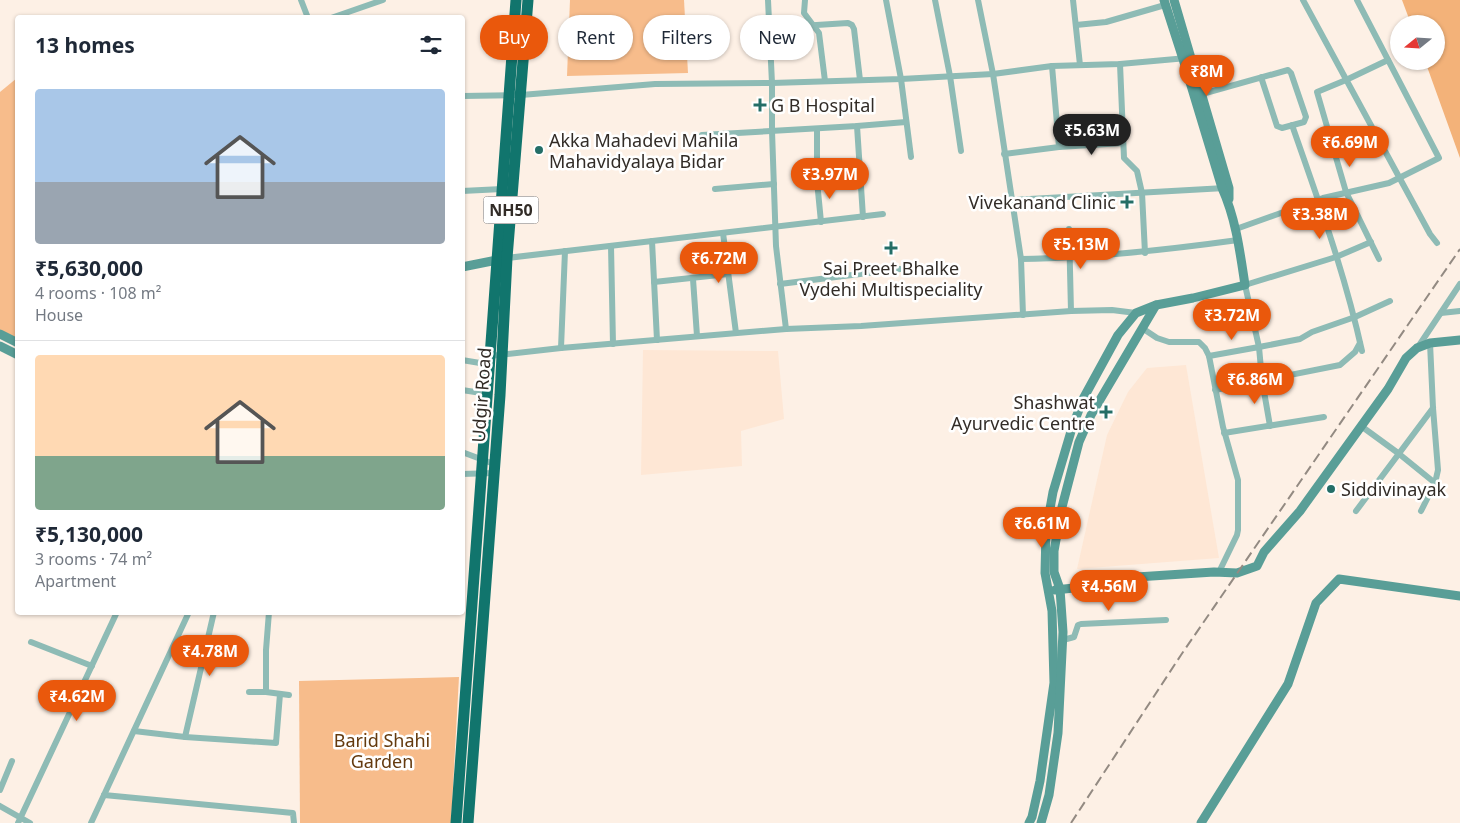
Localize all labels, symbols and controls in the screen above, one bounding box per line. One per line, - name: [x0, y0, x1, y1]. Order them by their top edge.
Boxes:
- chip: Buy: [480, 15, 548, 60]
- chip: Rent: [558, 15, 633, 60]
- chip: Filters: [643, 15, 730, 60]
- chip: New: [740, 15, 814, 60]
- north arrow: [1390, 15, 1445, 70]
- map controls: [1390, 15, 1445, 70]
- text: 13 homes: [35, 31, 135, 59]
- icon: filters: [417, 31, 445, 59]
- pin: ₹8M: [1183, 54, 1231, 97]
- text: ₹8M: [1190, 60, 1224, 82]
- place label: G B Hospital: [771, 93, 875, 117]
- marker: G B Hospital: [753, 98, 767, 112]
- pin: ₹5.63M: [1051, 114, 1133, 156]
- text: ₹5.63M: [1064, 119, 1120, 141]
- icon: home: [195, 122, 285, 212]
- pin: ₹6.69M: [1309, 126, 1391, 168]
- place label: Akka Mahadevi Mahila Mahavidyalaya Bidar: [549, 128, 738, 173]
- text: ₹6.69M: [1322, 131, 1378, 153]
- marker: Akka Mahadevi Mahila Mahavidyalaya Bidar: [533, 144, 545, 156]
- pin: ₹3.97M: [789, 158, 871, 200]
- text: ₹3.97M: [802, 163, 858, 185]
- place label: Vivekanand Clinic: [968, 190, 1116, 214]
- marker: Vivekanand Clinic: [1120, 195, 1134, 209]
- road number: NH50: [484, 196, 538, 224]
- pin: ₹3.38M: [1279, 198, 1361, 240]
- text: ₹3.38M: [1292, 203, 1348, 225]
- pin: ₹5.13M: [1040, 228, 1122, 270]
- text: ₹5.13M: [1053, 233, 1109, 255]
- marker: Sai Preet Bhalke Vydehi Multispeciality: [884, 241, 898, 255]
- pin: ₹6.72M: [678, 242, 760, 284]
- text: ₹6.72M: [691, 247, 747, 269]
- text: ₹5,630,000: [35, 254, 143, 282]
- place label: Sai Preet Bhalke Vydehi Multispeciality: [799, 256, 983, 301]
- text: 4 rooms · 108 m²: [35, 282, 161, 304]
- pin: ₹3.72M: [1191, 298, 1273, 341]
- text: House: [35, 304, 83, 326]
- text: ₹3.72M: [1204, 304, 1260, 326]
- street label: Udgir Road: [466, 347, 496, 443]
- pin: ₹6.86M: [1214, 362, 1296, 405]
- text: ₹6.86M: [1227, 368, 1283, 390]
- icon: home: [195, 387, 285, 477]
- place label: Shashwat Ayurvedic Centre: [951, 390, 1096, 435]
- marker: Shashwat Ayurvedic Centre: [1099, 405, 1113, 419]
- place label: Siddivinayak: [1341, 477, 1447, 501]
- marker: Siddivinayak: [1325, 483, 1337, 495]
- pin: ₹6.61M: [1001, 506, 1083, 549]
- text: ₹6.61M: [1014, 512, 1070, 534]
- text: ₹5,130,000: [35, 520, 143, 548]
- text: 3 rooms · 74 m²: [35, 548, 152, 570]
- text: Apartment: [35, 570, 116, 592]
- pin: ₹4.56M: [1068, 570, 1150, 612]
- text: ₹4.56M: [1081, 575, 1137, 597]
- pin: ₹4.78M: [169, 634, 251, 677]
- text: ₹4.78M: [182, 640, 238, 662]
- pin: ₹4.62M: [36, 680, 118, 722]
- text: ₹4.62M: [49, 685, 105, 707]
- park label: Barid Shahi Garden: [334, 728, 430, 773]

